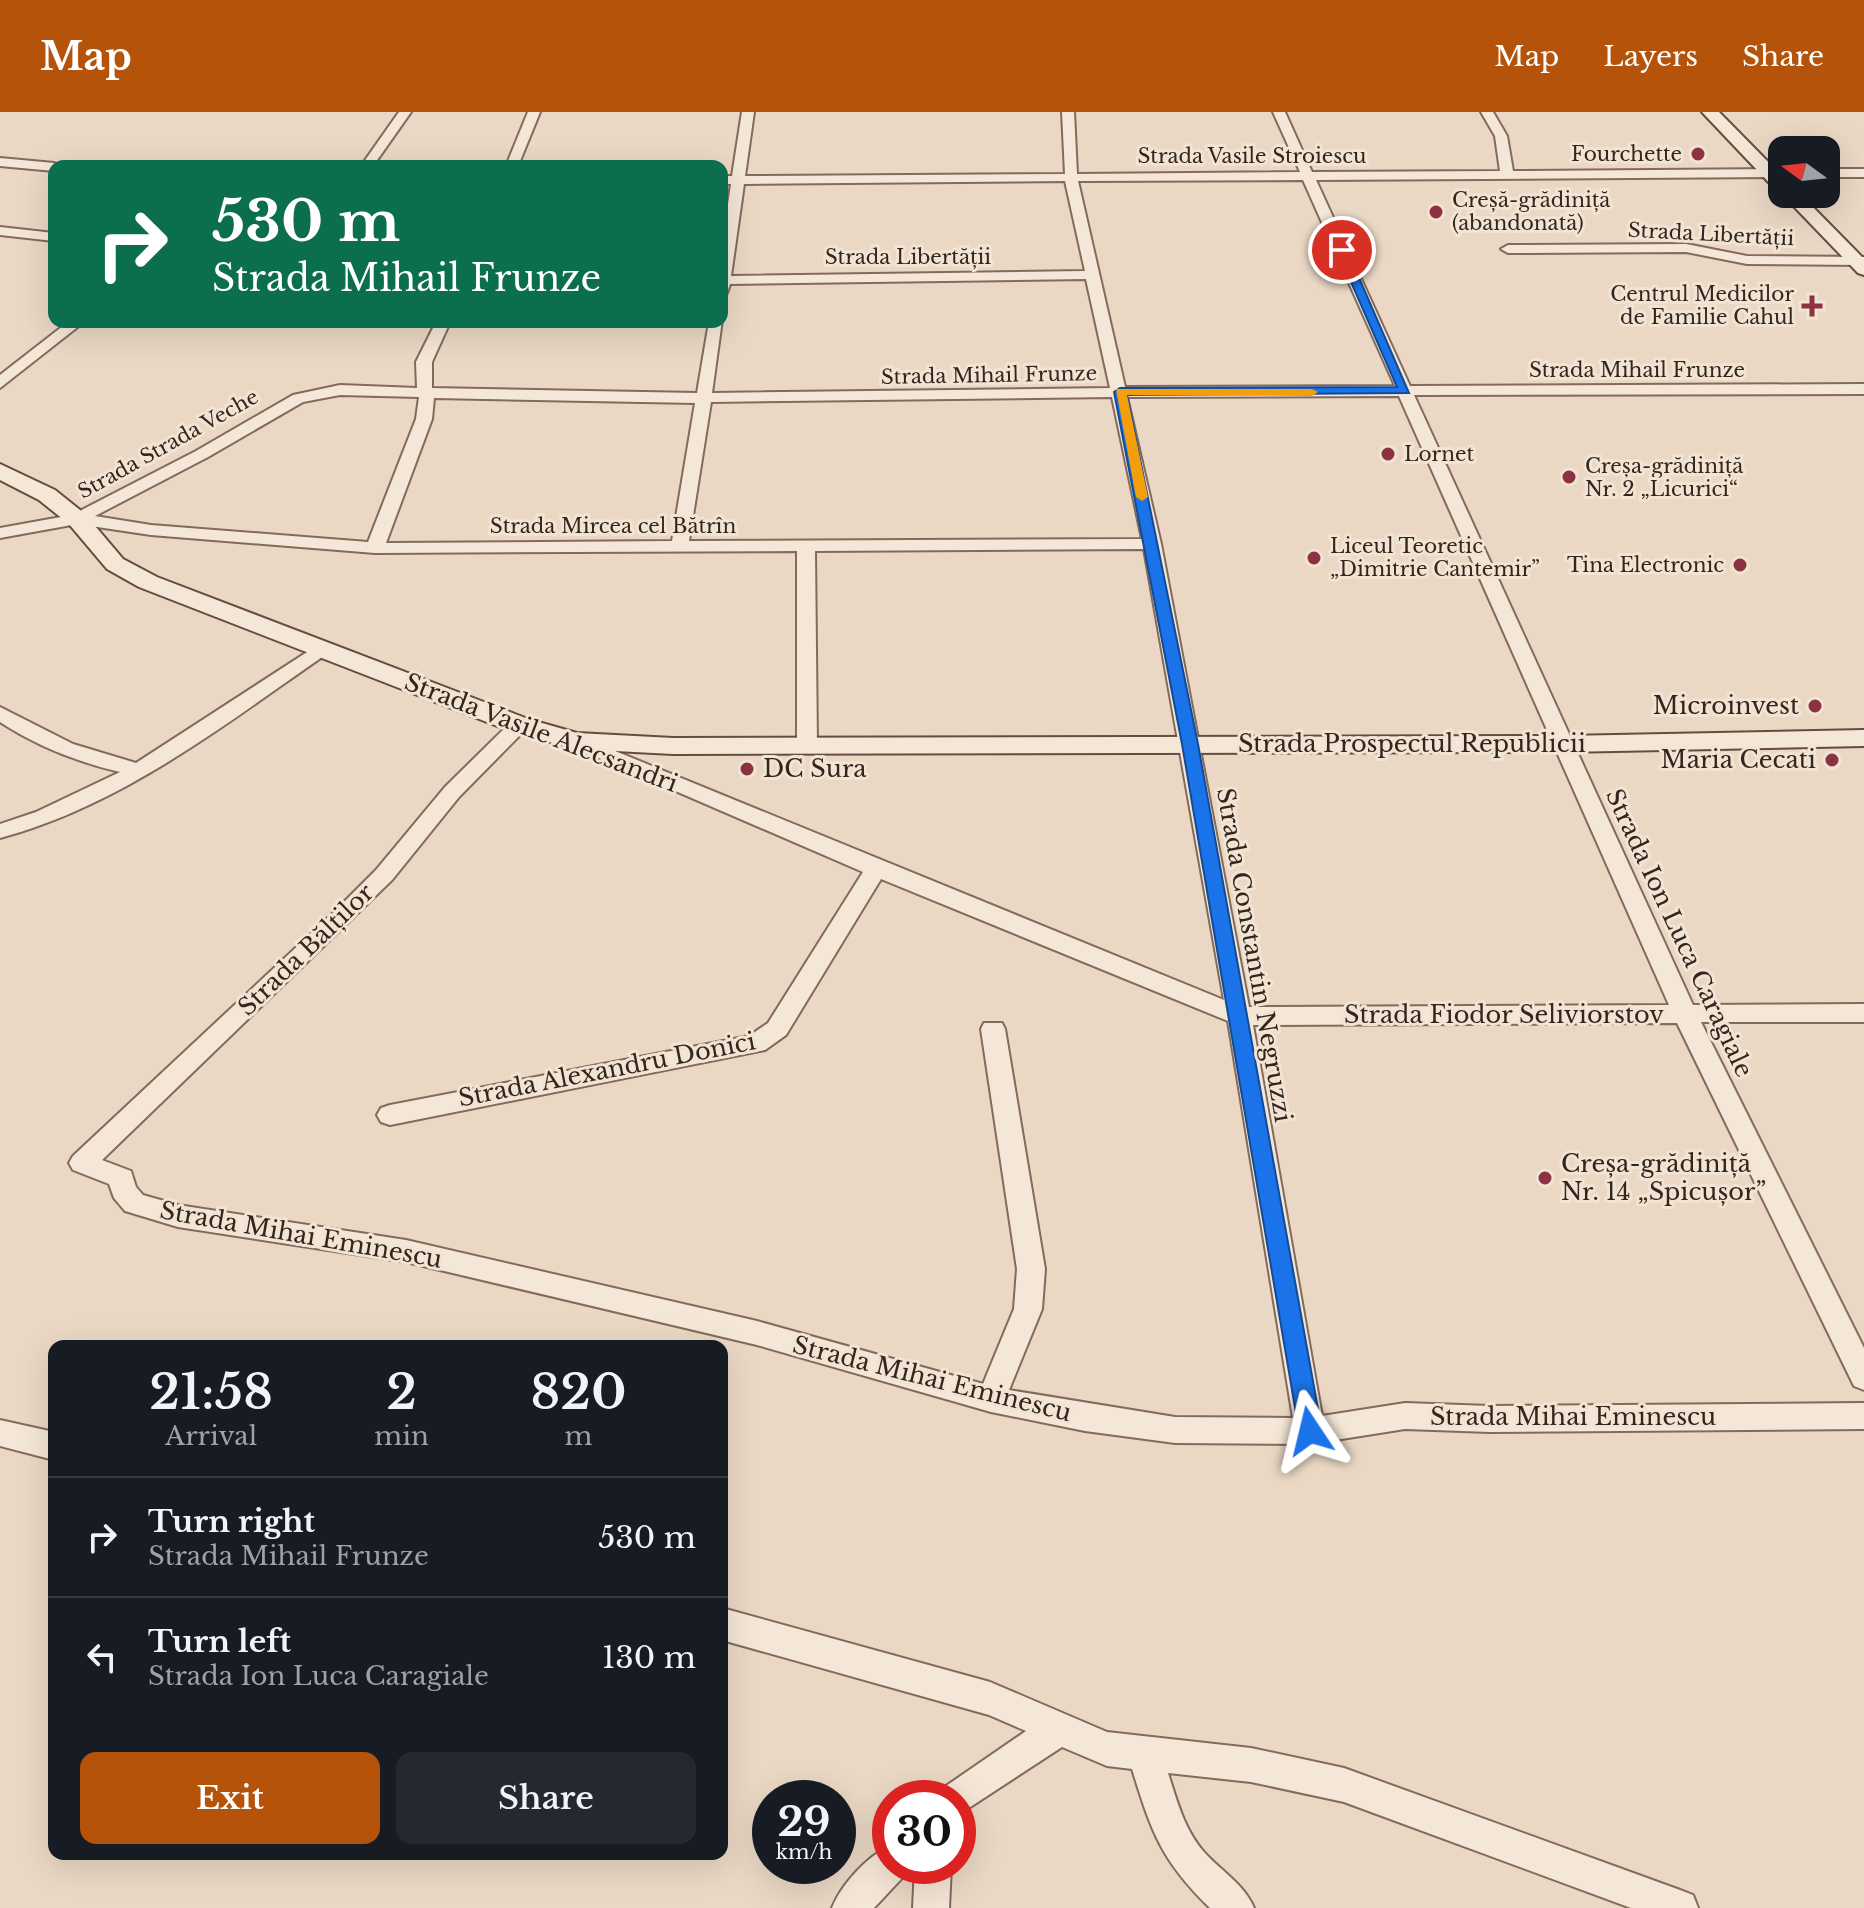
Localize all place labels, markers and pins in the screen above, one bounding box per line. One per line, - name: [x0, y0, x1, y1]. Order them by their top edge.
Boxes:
- place label: Fourchette: [1571, 142, 1682, 166]
- marker: Fourchette: [1689, 145, 1707, 163]
- place label: Creșă-grădiniță (abandonată): [1452, 188, 1611, 235]
- marker: Creșă-grădiniță (abandonată): [1427, 203, 1445, 221]
- pin: [1308, 216, 1376, 284]
- place label: Centrul Medicilor de Familie Cahul: [1610, 282, 1794, 329]
- marker: Centrul Medicilor de Familie Cahul: [1801, 295, 1823, 317]
- place label: Lornet: [1404, 442, 1474, 466]
- marker: Lornet: [1379, 445, 1397, 463]
- place label: Creșa-grădiniță Nr. 2 „Licurici“: [1585, 454, 1744, 501]
- marker: Creșa-grădiniță Nr. 2 „Licurici“: [1560, 468, 1578, 486]
- place label: Liceul Teoretic „Dimitrie Cantemir”: [1330, 534, 1540, 581]
- marker: Liceul Teoretic „Dimitrie Cantemir”: [1305, 549, 1323, 567]
- place label: Tina Electronic: [1567, 553, 1724, 577]
- marker: Tina Electronic: [1731, 556, 1749, 574]
- place label: Microinvest: [1653, 691, 1799, 720]
- marker: Microinvest: [1806, 697, 1824, 715]
- place label: Maria Cecati: [1661, 745, 1816, 774]
- marker: Maria Cecati: [1823, 751, 1841, 769]
- place label: DC Sura: [763, 754, 867, 783]
- marker: DC Sura: [738, 760, 756, 778]
- place label: Creșa-grădiniță Nr. 14 „Spicușor”: [1561, 1149, 1766, 1206]
- marker: Creșa-grădiniță Nr. 14 „Spicușor”: [1536, 1169, 1554, 1187]

